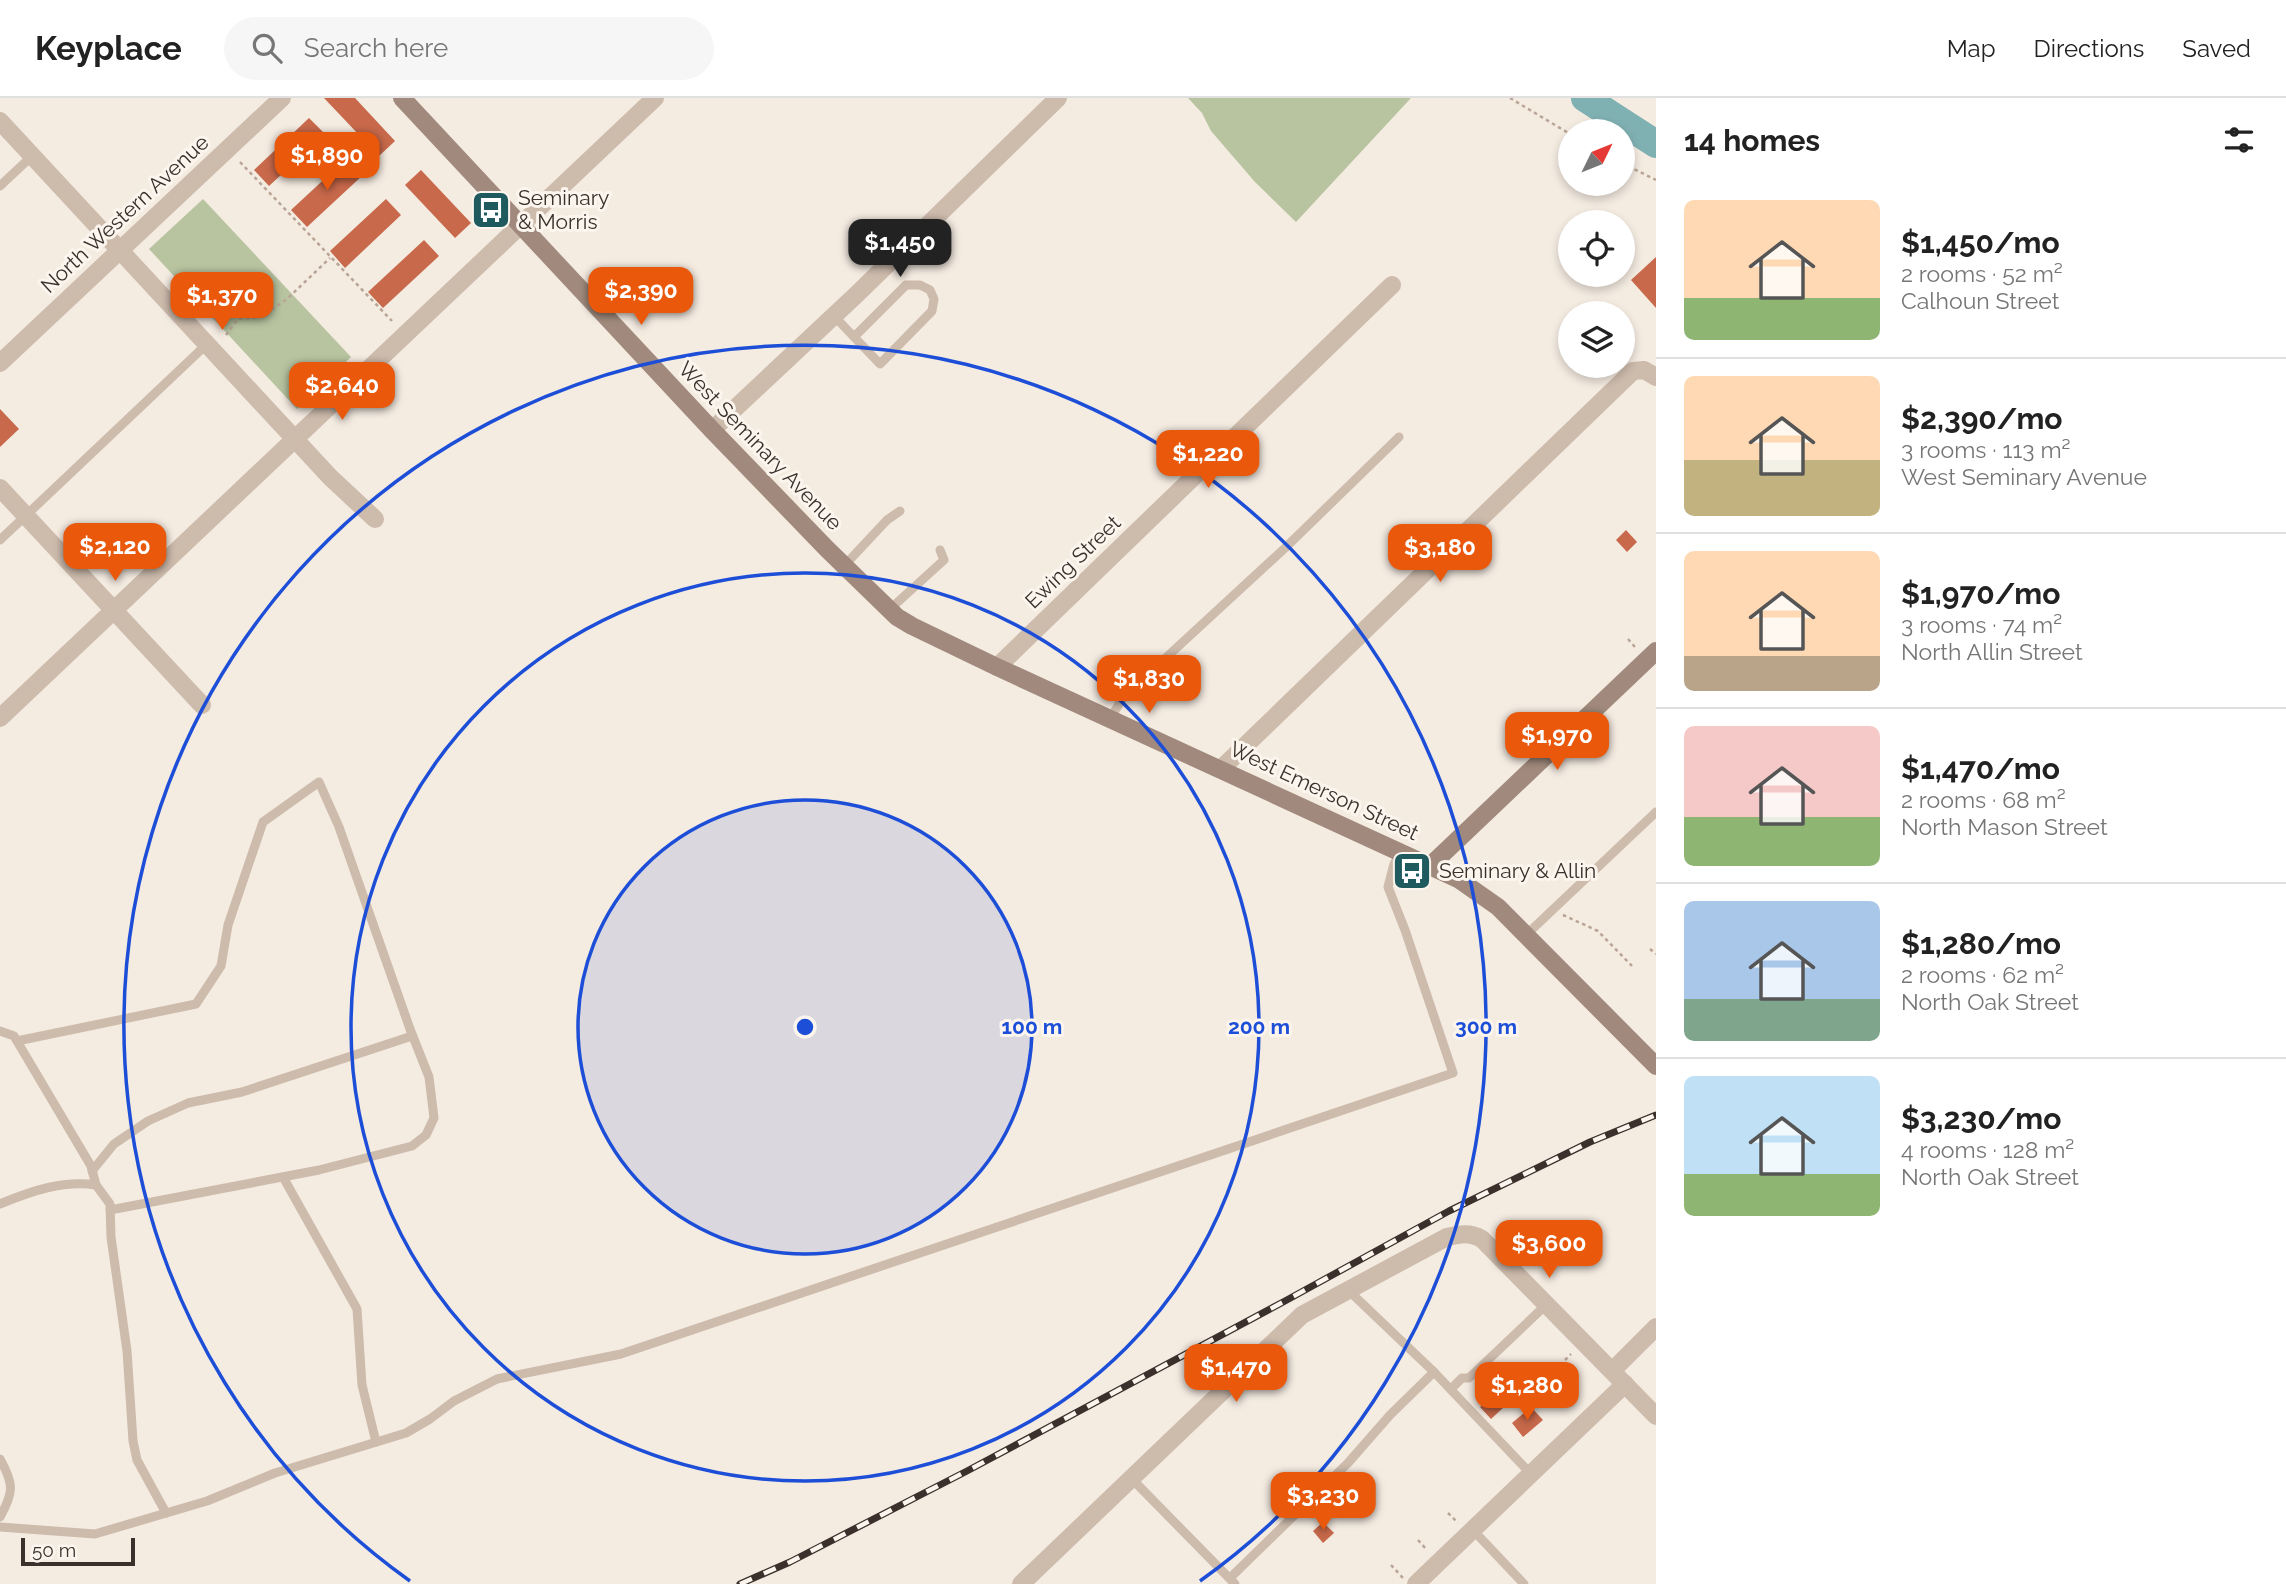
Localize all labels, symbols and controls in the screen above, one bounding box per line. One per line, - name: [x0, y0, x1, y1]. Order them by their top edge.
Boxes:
- search box: [224, 17, 714, 80]
- text: Keyplace: [35, 29, 182, 68]
- icon: search: [248, 29, 286, 67]
- text: Search here: [304, 33, 448, 63]
- text: Map: [1947, 34, 1996, 63]
- text: Directions: [2034, 34, 2144, 63]
- text: Saved: [2182, 34, 2251, 63]
- north arrow: [1558, 119, 1634, 196]
- map controls: [1558, 119, 1635, 378]
- icon: filters: [2220, 121, 2258, 159]
- text: 14 homes: [1684, 123, 1820, 158]
- street label: North Western Avenue: [36, 129, 214, 298]
- pin: $1,890: [270, 132, 384, 192]
- text: $1,890: [291, 141, 363, 168]
- place label: Seminary & Morris: [518, 185, 609, 234]
- bus stop icon: Seminary & Morris: [470, 189, 512, 231]
- button: locate: [1558, 210, 1635, 287]
- pin: $1,450: [843, 220, 957, 279]
- text: $1,450/mo: [1901, 225, 2060, 260]
- text: $1,450: [864, 228, 936, 255]
- icon: home: [1740, 228, 1824, 312]
- text: 2 rooms · 52 m²: [1901, 260, 2063, 287]
- pin: $2,390: [584, 268, 698, 327]
- pin: $1,370: [165, 272, 279, 332]
- text: $2,390: [604, 276, 678, 303]
- text: $1,370: [186, 281, 258, 308]
- text: Calhoun Street: [1901, 287, 2059, 314]
- button: layers: [1558, 301, 1635, 378]
- street label: West Seminary Avenue: [673, 356, 847, 535]
- pin: $2,640: [285, 362, 399, 422]
- text: $2,640: [305, 371, 379, 398]
- text: $2,390/mo: [1901, 401, 2063, 436]
- icon: home: [1740, 404, 1824, 488]
- pin: $1,220: [1151, 430, 1265, 490]
- text: 3 rooms · 113 m²: [1901, 436, 2070, 463]
- text: $1,220: [1172, 439, 1244, 466]
- text: West Seminary Avenue: [1901, 463, 2147, 490]
- street label: Ewing Street: [1020, 510, 1126, 613]
- pin: $2,120: [58, 524, 172, 583]
- pin: $3,180: [1383, 524, 1497, 584]
- text: $2,120: [79, 532, 151, 559]
- text: $3,180: [1404, 533, 1476, 560]
- text: $1,970/mo: [1901, 576, 2060, 611]
- icon: home: [1740, 579, 1824, 663]
- text: 3 rooms · 74 m²: [1901, 611, 2062, 638]
- text: North Allin Street: [1901, 638, 2083, 665]
- pin: $1,830: [1092, 656, 1206, 715]
- text: $1,830: [1113, 664, 1185, 691]
- pin: $1,970: [1500, 712, 1614, 772]
- text: $1,970: [1521, 721, 1593, 748]
- street label: West Emerson Street: [1226, 736, 1423, 845]
- text: $1,470/mo: [1901, 751, 2060, 786]
- icon: home: [1740, 754, 1824, 838]
- text: 2 rooms · 68 m²: [1901, 786, 2066, 813]
- text: North Mason Street: [1901, 813, 2108, 840]
- bus stop icon: Seminary & Allin: [1391, 850, 1433, 892]
- place label: Seminary & Allin: [1439, 858, 1596, 883]
- text: $1,280/mo: [1901, 926, 2061, 961]
- icon: home: [1740, 929, 1824, 1013]
- text: 2 rooms · 62 m²: [1901, 961, 2064, 988]
- text: North Oak Street: [1901, 988, 2079, 1015]
- text: 100 m: [1002, 1014, 1062, 1039]
- text: 200 m: [1228, 1014, 1290, 1039]
- text: 300 m: [1455, 1014, 1517, 1039]
- centre of rings: [793, 1015, 817, 1039]
- text: $3,230/mo: [1901, 1101, 2061, 1136]
- icon: home: [1740, 1104, 1824, 1188]
- text: 4 rooms · 128 m²: [1901, 1136, 2074, 1163]
- text: North Oak Street: [1901, 1163, 2079, 1190]
- pin: $3,600: [1492, 1220, 1606, 1280]
- text: $3,600: [1512, 1229, 1586, 1256]
- pin: $1,470: [1179, 1344, 1293, 1404]
- text: $1,470: [1200, 1353, 1272, 1380]
- pin: $1,280: [1470, 1362, 1584, 1422]
- text: $1,280: [1491, 1371, 1563, 1398]
- pin: $3,230: [1266, 1472, 1380, 1532]
- text: $3,230: [1287, 1481, 1359, 1508]
- scale bar: [21, 1535, 135, 1567]
- text: 50 m: [32, 1539, 76, 1561]

